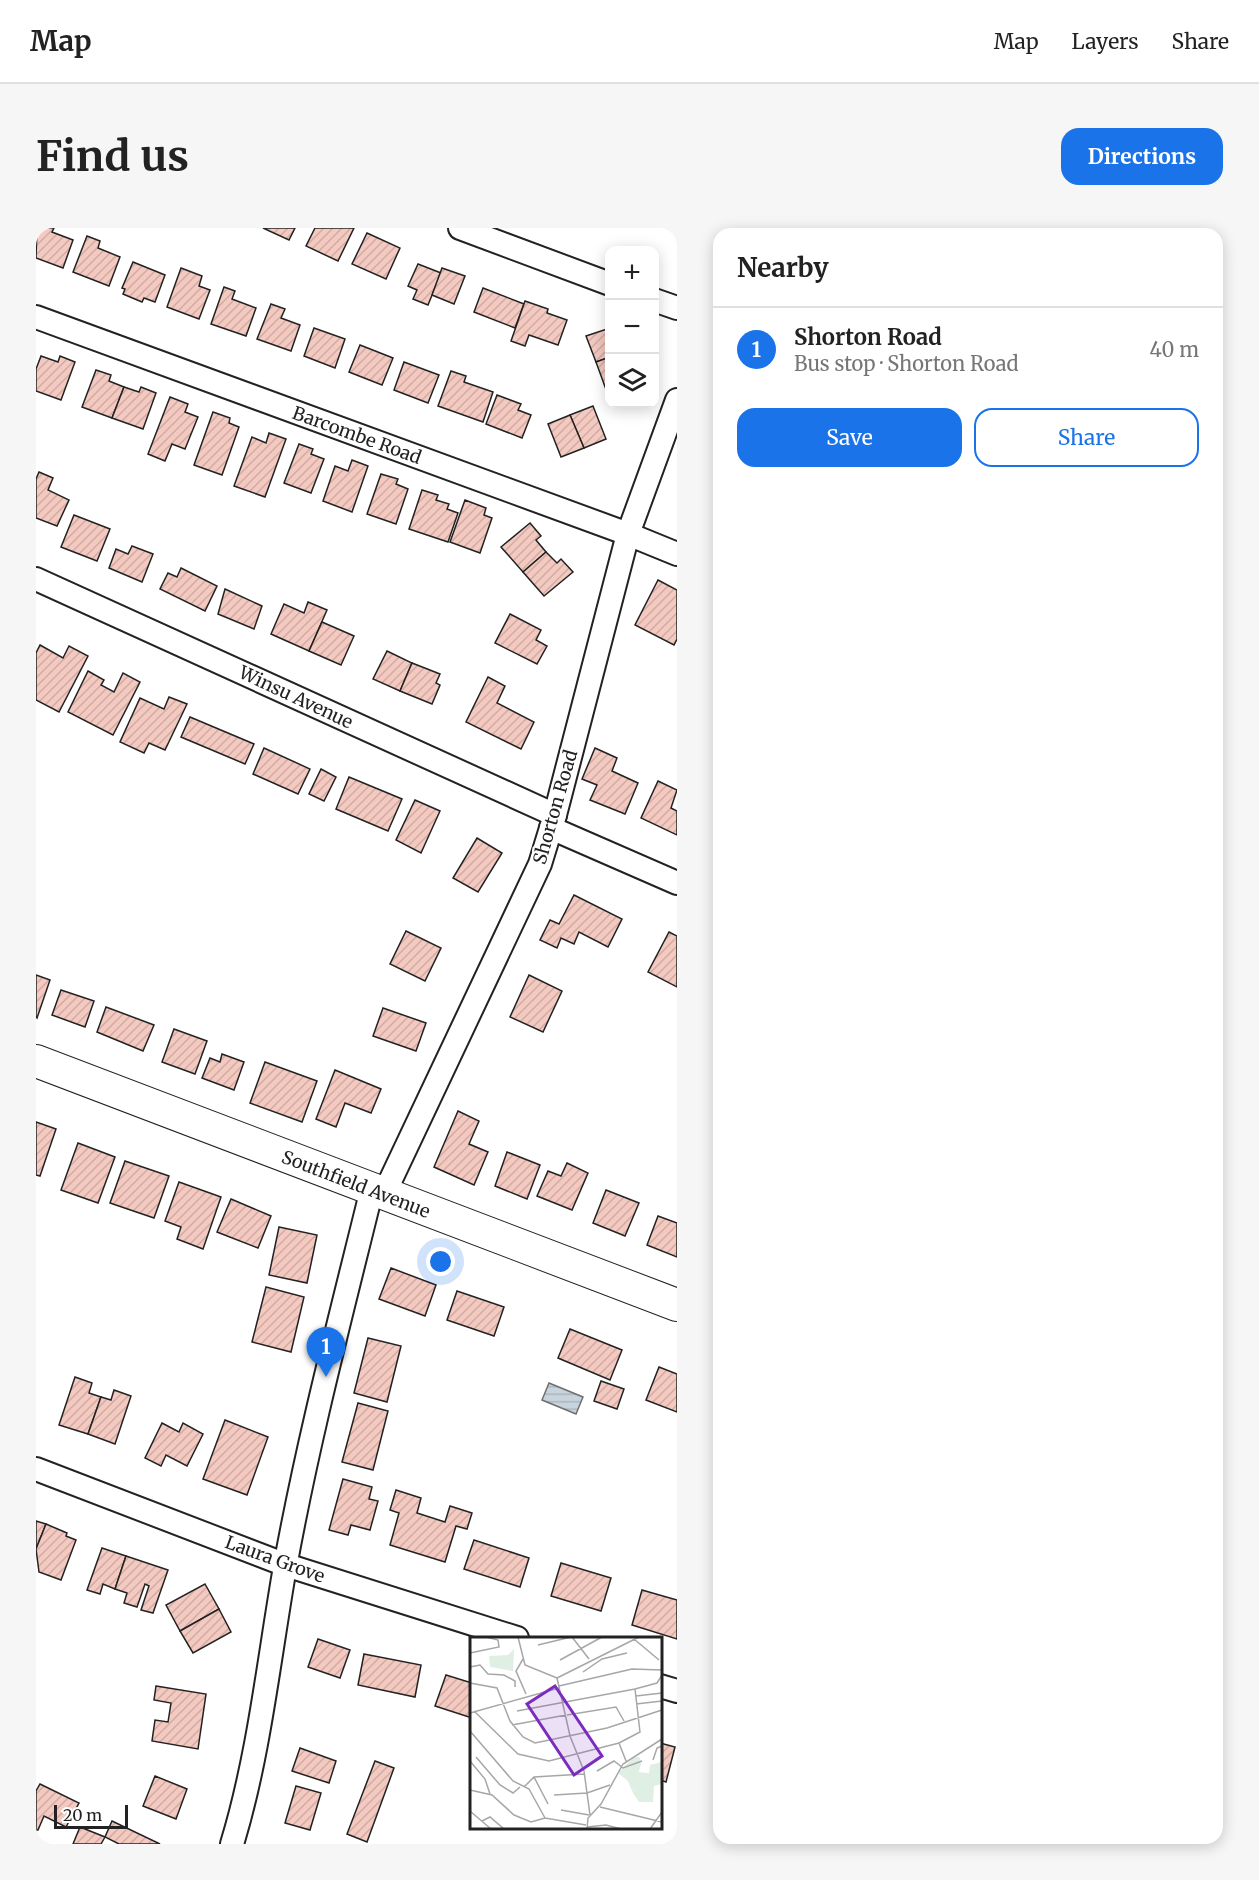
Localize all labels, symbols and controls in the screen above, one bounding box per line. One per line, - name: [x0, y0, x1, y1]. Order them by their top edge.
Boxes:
- text: Map: [30, 23, 92, 59]
- text: Map: [994, 28, 1039, 55]
- text: Layers: [1072, 28, 1139, 55]
- text: Share: [1172, 28, 1229, 55]
- button: Directions: [1061, 128, 1223, 185]
- text: Find us: [36, 130, 189, 182]
- map controls: [605, 246, 659, 408]
- button: +: [605, 246, 659, 300]
- text: Nearby: [737, 251, 829, 284]
- button: −: [605, 300, 659, 354]
- text: Shorton Road: [794, 323, 942, 351]
- text: 1: [752, 337, 761, 362]
- text: 40 m: [1149, 337, 1199, 362]
- text: Bus stop · Shorton Road: [794, 351, 1019, 376]
- button: layers: [605, 354, 659, 408]
- street label: Barcombe Road: [289, 401, 425, 469]
- button: Save: [737, 408, 962, 467]
- button: Share: [974, 408, 1199, 467]
- street label: Winsu Avenue: [234, 660, 357, 733]
- street label: Shorton Road: [528, 747, 582, 867]
- street label: Southfield Avenue: [278, 1145, 434, 1223]
- your location: [426, 1247, 455, 1276]
- pin: 1: [306, 1328, 346, 1377]
- street label: Laura Grove: [222, 1530, 328, 1588]
- inset map: [470, 1637, 662, 1829]
- scale bar: [54, 1802, 128, 1830]
- text: 20 m: [63, 1805, 102, 1825]

